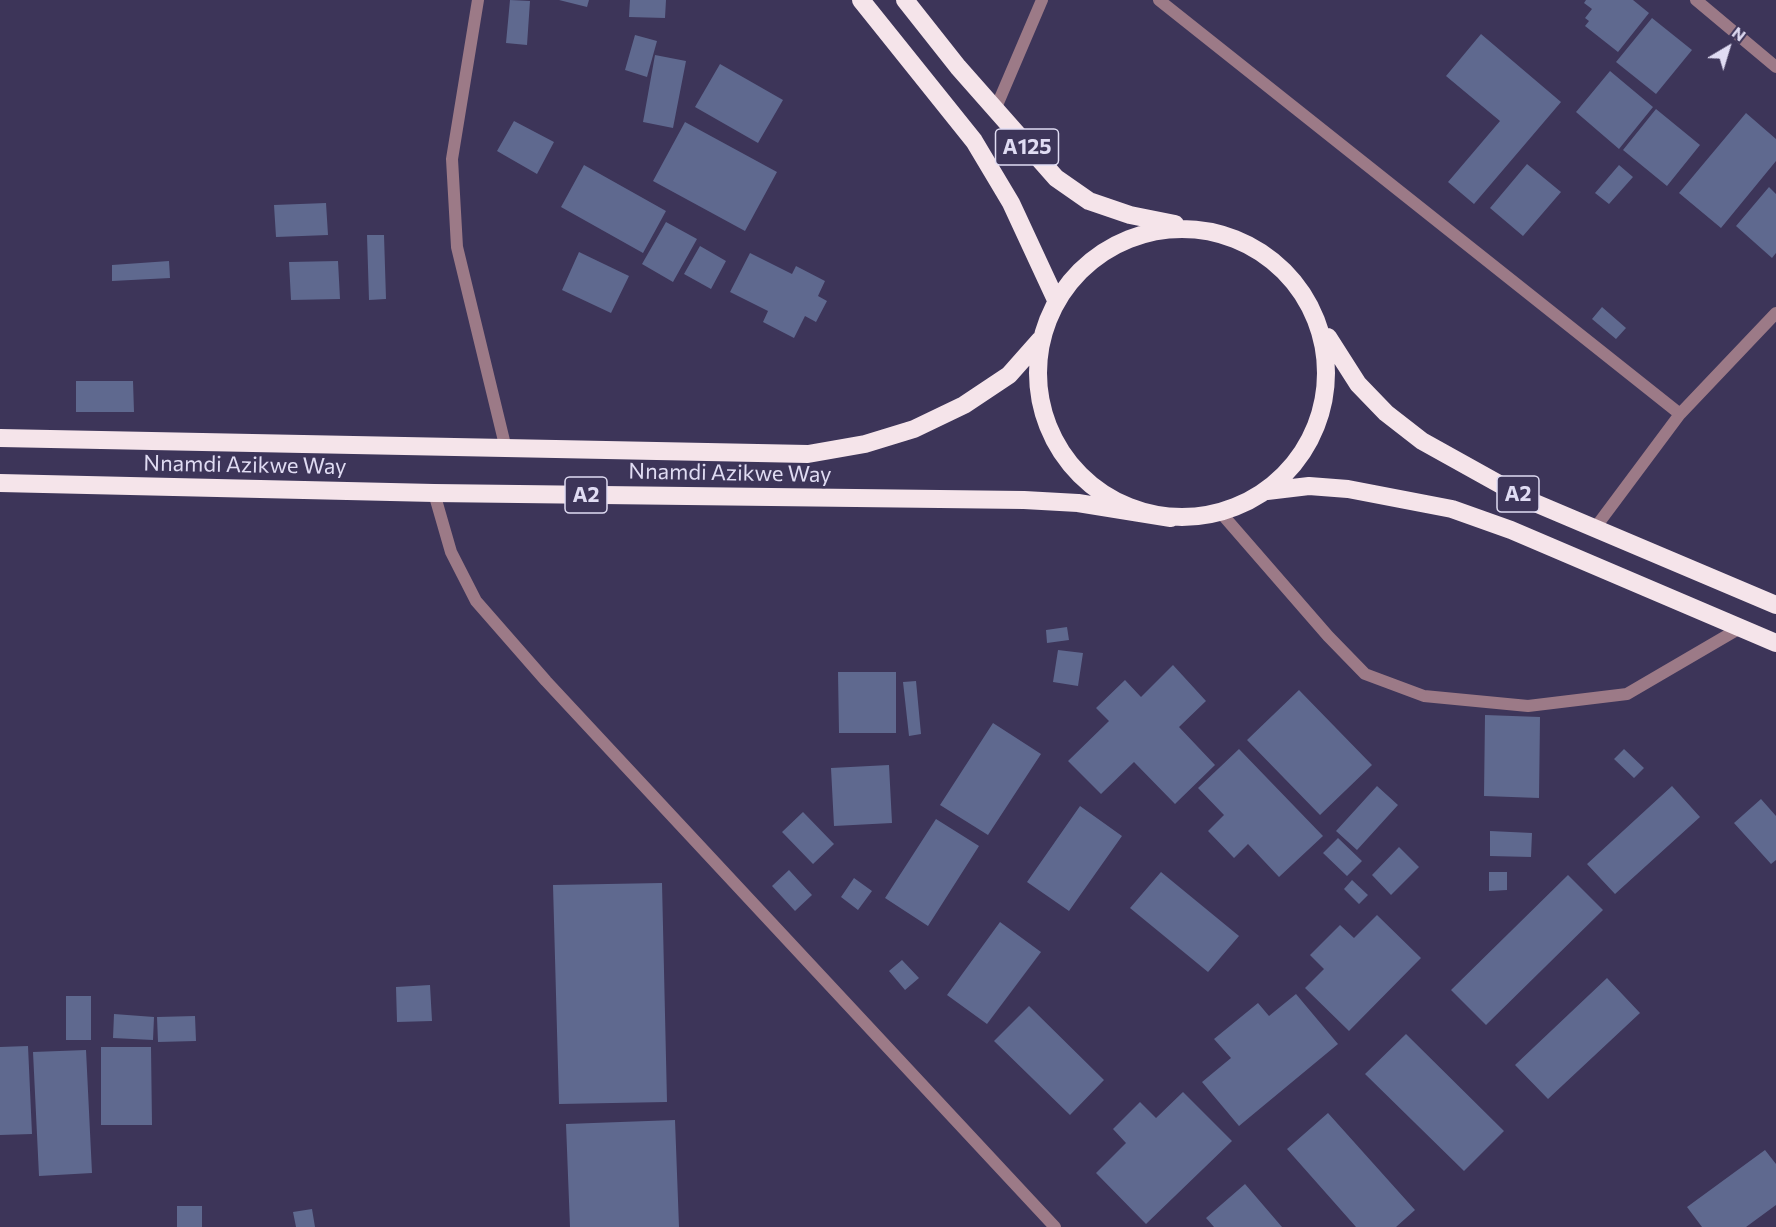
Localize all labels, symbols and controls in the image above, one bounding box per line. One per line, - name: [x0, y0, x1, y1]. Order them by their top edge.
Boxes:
- north arrow: [1698, 18, 1758, 78]
- text: N: [1729, 22, 1750, 45]
- road number: A125: [996, 129, 1058, 165]
- street label: Nnamdi Azikwe Way: [143, 450, 347, 480]
- street label: Nnamdi Azikwe Way: [628, 458, 832, 488]
- road number: A2: [1497, 476, 1539, 512]
- road number: A2: [565, 477, 607, 513]

